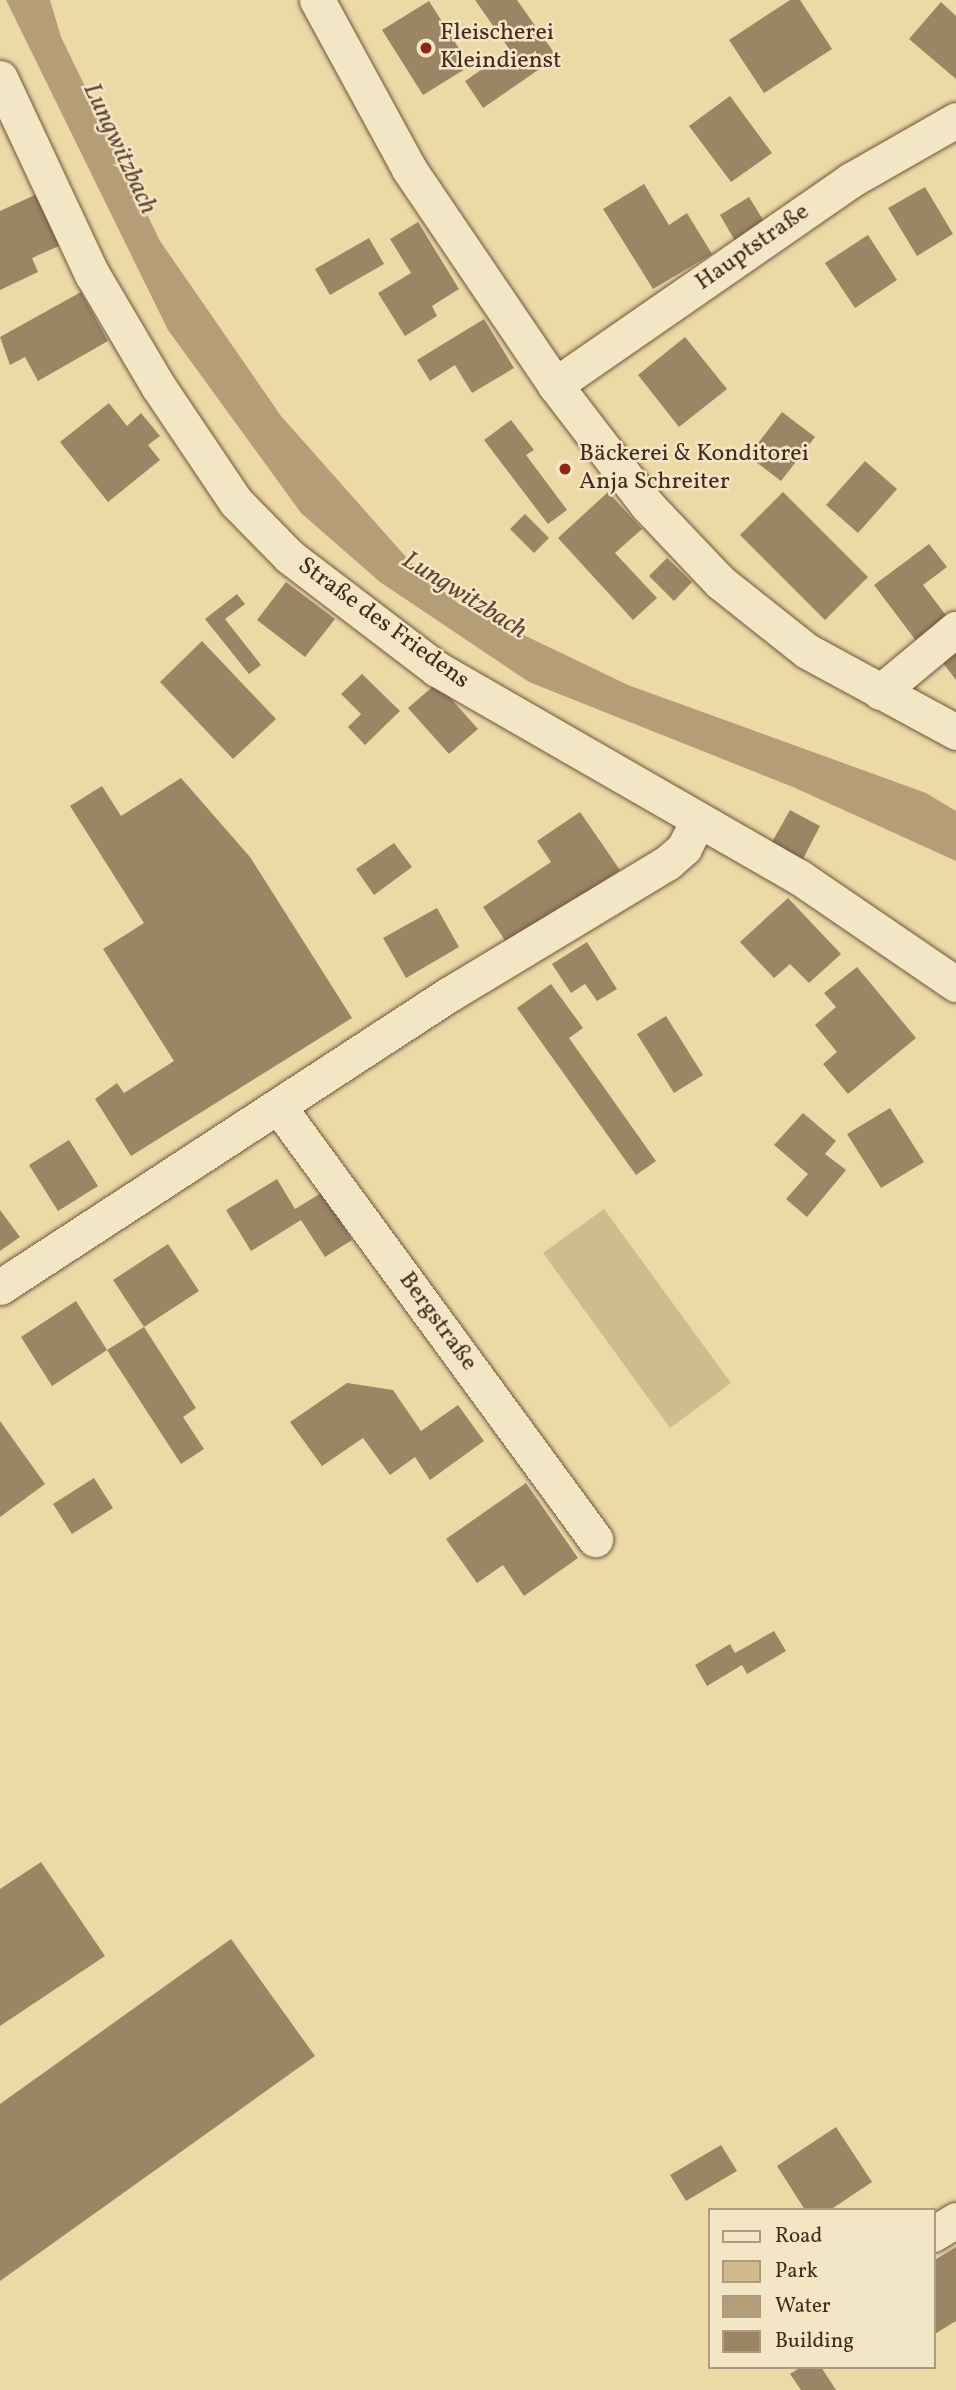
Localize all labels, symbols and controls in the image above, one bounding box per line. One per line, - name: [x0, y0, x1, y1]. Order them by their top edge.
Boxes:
- place label: Fleischerei Kleindienst: [440, 20, 562, 76]
- marker: Fleischerei Kleindienst: [418, 40, 434, 56]
- water label: Lungwitzbach: [75, 78, 163, 220]
- street label: Hauptstraße: [691, 198, 815, 298]
- place label: Bäckerei & Konditorei Anja Schreiter: [579, 441, 809, 497]
- marker: Bäckerei & Konditorei Anja Schreiter: [557, 461, 573, 477]
- water label: Lungwitzbach: [396, 545, 532, 647]
- street label: Straße des Friedens: [292, 552, 474, 696]
- street label: Bergstraße: [392, 1267, 482, 1377]
- legend: [708, 2208, 935, 2369]
- text: Road: [775, 2222, 822, 2251]
- text: Park: [775, 2257, 818, 2286]
- text: Water: [775, 2292, 831, 2321]
- text: Building: [775, 2327, 854, 2356]

